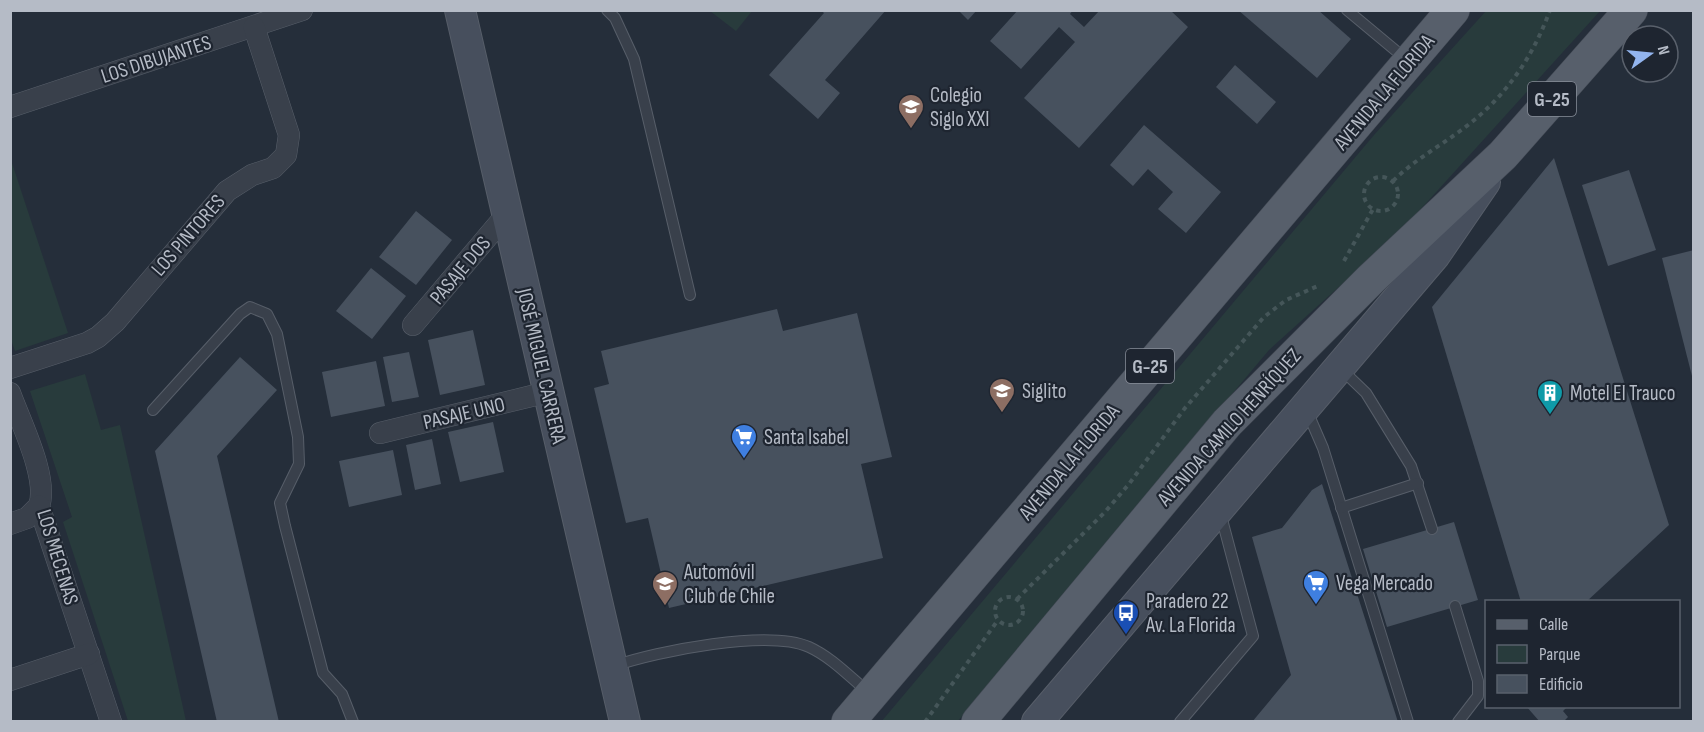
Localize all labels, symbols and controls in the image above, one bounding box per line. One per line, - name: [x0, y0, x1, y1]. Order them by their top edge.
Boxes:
- north arrow: [1620, 24, 1680, 84]
- street label: AVENIDA LA FLORIDA: [1328, 29, 1441, 156]
- street label: LOS DIBUJANTES: [98, 30, 214, 89]
- text: N: [1653, 44, 1673, 57]
- road number: G-25: [1528, 82, 1576, 116]
- place label: Colegio Siglo XXI: [930, 83, 989, 132]
- school or university icon: Colegio Siglo XXI: [896, 92, 926, 130]
- street label: LOS PINTORES: [146, 190, 231, 281]
- street label: PASAJE DOS: [425, 231, 496, 310]
- street label: JOSÉ MIGUEL CARRERA: [511, 285, 572, 447]
- street label: AVENIDA CAMILO HENRÍQUEZ: [1152, 343, 1307, 512]
- road number: G-25: [1126, 349, 1174, 383]
- school or university icon: Siglito: [987, 376, 1017, 414]
- building icon: Motel El Trauco: [1535, 378, 1565, 416]
- place label: Siglito: [1022, 379, 1066, 404]
- place label: Motel El Trauco: [1570, 381, 1676, 406]
- street label: PASAJE UNO: [421, 392, 508, 435]
- street label: AVENIDA LA FLORIDA: [1013, 399, 1126, 526]
- supermarket icon: Santa Isabel: [729, 422, 759, 460]
- place label: Santa Isabel: [764, 425, 849, 450]
- street label: LOS MECENAS: [31, 506, 84, 608]
- place label: Automóvil Club de Chile: [683, 560, 775, 609]
- supermarket icon: Vega Mercado: [1301, 568, 1331, 606]
- school or university icon: Automóvil Club de Chile: [650, 569, 680, 607]
- place label: Vega Mercado: [1336, 571, 1433, 596]
- place label: Paradero 22 Av. La Florida: [1145, 589, 1236, 638]
- bus stop icon: Paradero 22 Av. La Florida: [1111, 598, 1141, 636]
- legend: [1485, 600, 1680, 708]
- text: Calle: [1539, 614, 1568, 635]
- text: Parque: [1539, 644, 1580, 665]
- text: Edificio: [1539, 674, 1583, 695]

